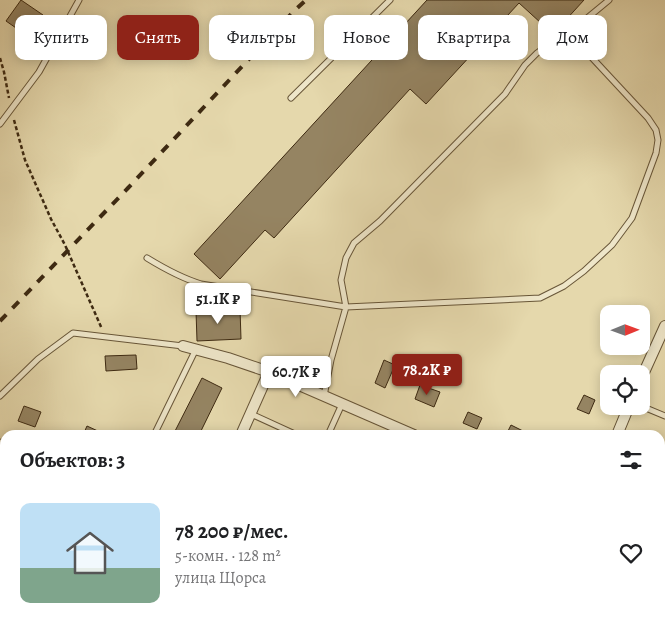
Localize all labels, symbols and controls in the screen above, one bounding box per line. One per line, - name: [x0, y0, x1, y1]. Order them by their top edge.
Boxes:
- chip: Купить: [15, 15, 107, 60]
- chip: Снять: [117, 15, 199, 60]
- chip: Фильтры: [209, 15, 314, 60]
- chip: Новое: [324, 15, 408, 60]
- chip: Квартира: [418, 15, 528, 60]
- chip: Дом: [538, 15, 607, 60]
- pin: 51.1K ₽: [172, 282, 264, 325]
- text: 51.1K ₽: [196, 288, 240, 310]
- north arrow: [600, 305, 650, 355]
- map controls: [600, 305, 650, 415]
- pin: 78.2K ₽: [381, 354, 473, 396]
- pin: 60.7K ₽: [250, 356, 342, 398]
- text: 78.2K ₽: [403, 359, 451, 381]
- text: 60.7K ₽: [272, 361, 320, 383]
- button: locate: [600, 365, 650, 415]
- text: Объектов: 3: [20, 446, 125, 474]
- icon: filters: [617, 446, 645, 474]
- text: 78 200 ₽/мес.: [175, 517, 289, 545]
- icon: home: [60, 523, 120, 583]
- icon: heart: [617, 539, 645, 567]
- text: 5-комн. · 128 m²: [175, 545, 281, 567]
- text: улица Щорса: [175, 567, 266, 589]

